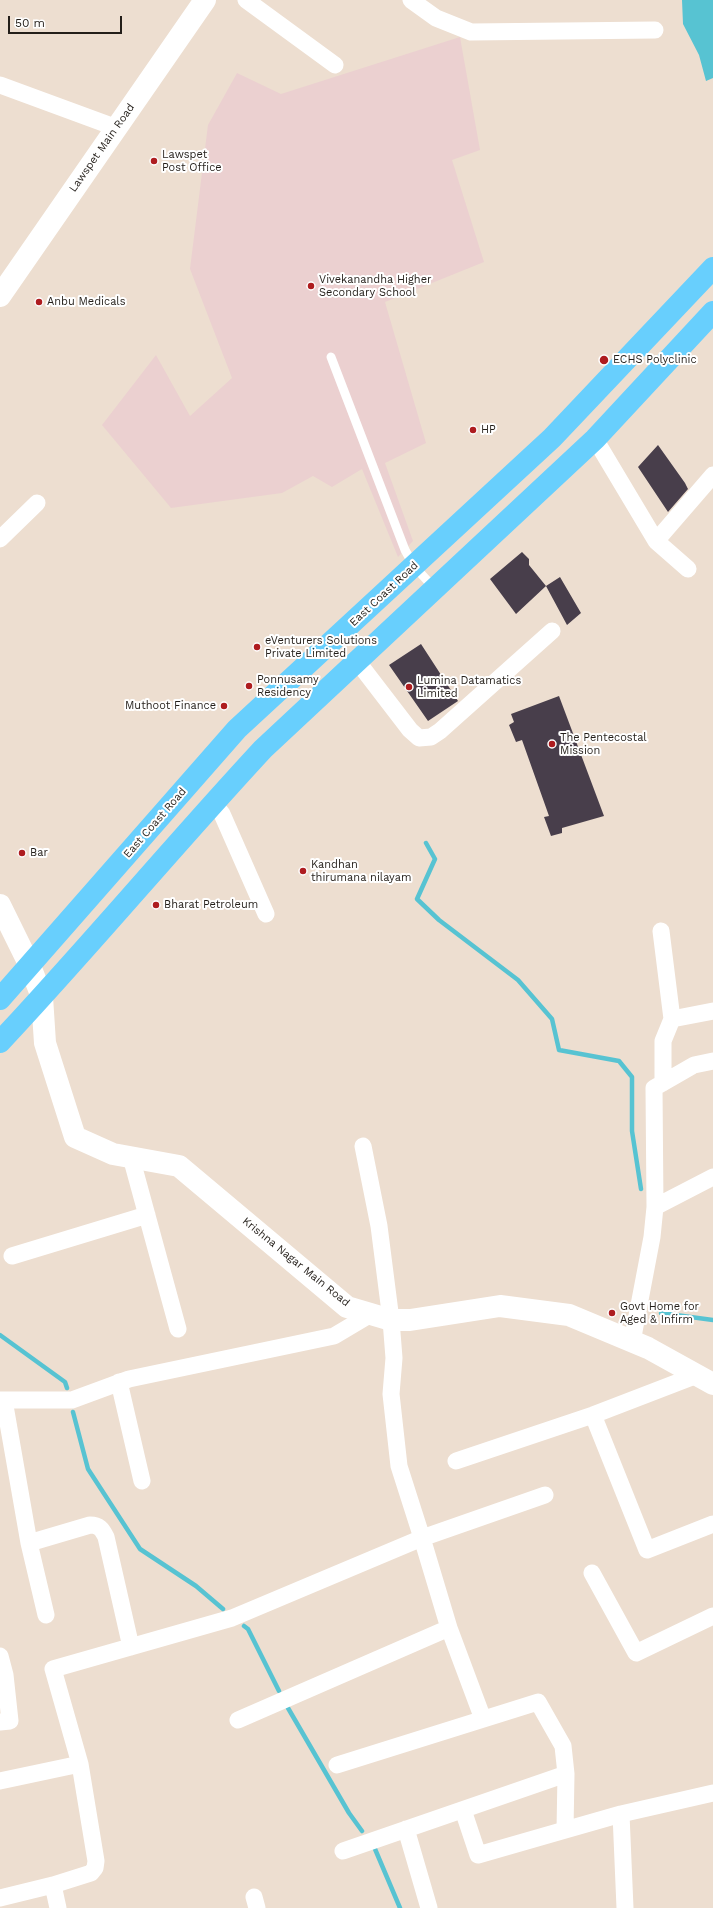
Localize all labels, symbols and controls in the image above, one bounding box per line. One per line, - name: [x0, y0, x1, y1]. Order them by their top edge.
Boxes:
- scale bar: [10, 8, 124, 34]
- text: 50 m: [15, 16, 45, 30]
- street label: Lawspet Main Road: [67, 101, 137, 195]
- place label: Lawspet Post Office: [162, 148, 222, 174]
- marker: Lawspet Post Office: [149, 156, 159, 166]
- place label: Vivekanandha Higher Secondary School: [319, 273, 431, 299]
- marker: Vivekanandha Higher Secondary School: [306, 281, 316, 291]
- place label: Anbu Medicals: [47, 295, 126, 309]
- marker: Anbu Medicals: [34, 297, 44, 307]
- place label: ECHS Polyclinic: [613, 353, 697, 367]
- marker: ECHS Polyclinic: [598, 354, 610, 366]
- place label: HP: [481, 423, 496, 437]
- marker: HP: [468, 425, 478, 435]
- street label: East Coast Road: [347, 559, 421, 629]
- place label: eVenturers Solutions Private Limited: [265, 634, 377, 660]
- marker: eVenturers Solutions Private Limited: [252, 642, 262, 652]
- place label: Ponnusamy Residency: [257, 673, 319, 699]
- place label: Lumina Datamatics Limited: [417, 674, 521, 700]
- marker: Ponnusamy Residency: [244, 681, 254, 691]
- marker: Lumina Datamatics Limited: [404, 682, 414, 692]
- place label: Muthoot Finance: [125, 699, 216, 713]
- marker: Muthoot Finance: [219, 701, 229, 711]
- place label: The Pentecostal Mission: [560, 731, 647, 757]
- marker: The Pentecostal Mission: [547, 739, 557, 749]
- street label: East Coast Road: [121, 785, 189, 861]
- place label: Bar: [30, 846, 48, 860]
- marker: Bar: [17, 848, 27, 858]
- place label: Kandhan thirumana nilayam: [311, 858, 411, 884]
- marker: Kandhan thirumana nilayam: [298, 866, 308, 876]
- place label: Bharat Petroleum: [164, 898, 258, 912]
- marker: Bharat Petroleum: [151, 900, 161, 910]
- street label: Krishna Nagar Main Road: [240, 1215, 352, 1309]
- place label: Govt Home for Aged & Infirm: [620, 1300, 699, 1326]
- marker: Govt Home for Aged & Infirm: [607, 1308, 617, 1318]

